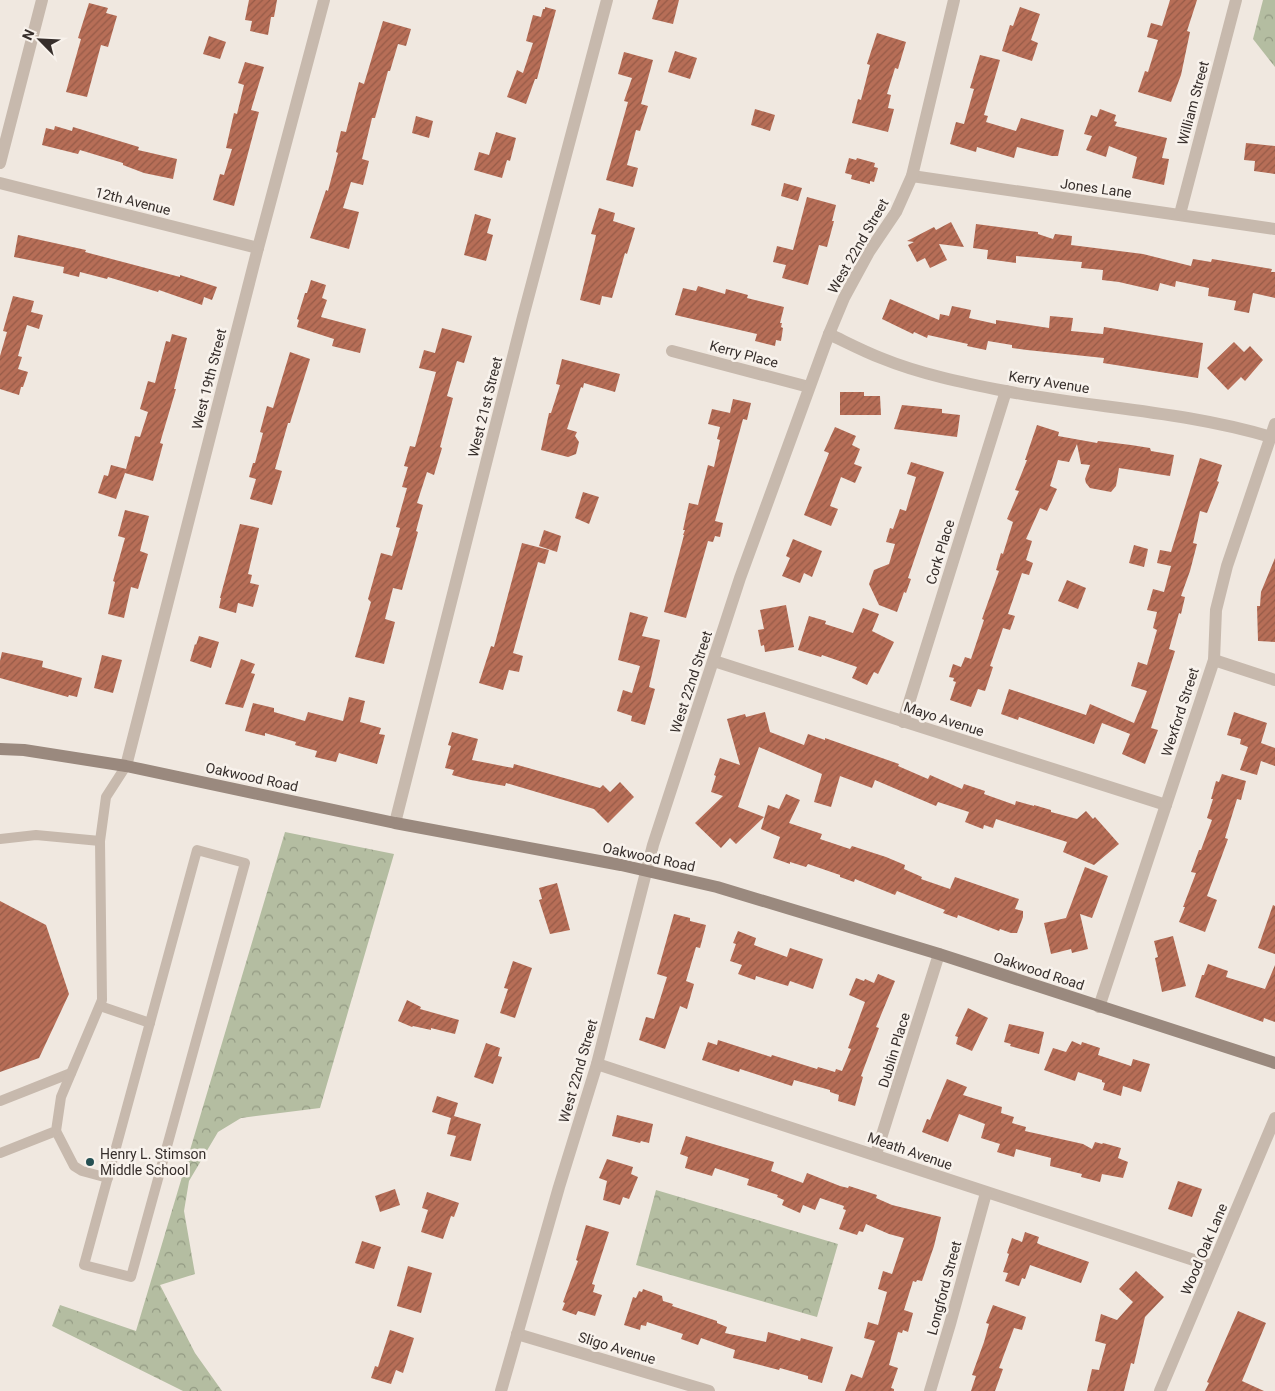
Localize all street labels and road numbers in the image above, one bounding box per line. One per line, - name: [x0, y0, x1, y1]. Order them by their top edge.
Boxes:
- street label: William Street: [1174, 59, 1212, 147]
- street label: Jones Lane: [1059, 175, 1133, 201]
- street label: 12th Avenue: [94, 184, 172, 218]
- street label: West 22nd Street: [824, 195, 892, 296]
- street label: West 19th Street: [189, 327, 229, 431]
- street label: Kerry Place: [708, 337, 780, 371]
- street label: West 21st Street: [465, 355, 505, 459]
- street label: Kerry Avenue: [1007, 368, 1091, 396]
- street label: Cork Place: [923, 518, 957, 586]
- street label: West 22nd Street: [667, 628, 715, 735]
- street label: Wexford Street: [1158, 665, 1202, 758]
- street label: Mayo Avenue: [902, 698, 986, 740]
- street label: Oakwood Road: [204, 759, 300, 795]
- street label: Oakwood Road: [601, 839, 697, 875]
- street label: Oakwood Road: [992, 949, 1086, 993]
- street label: Dublin Place: [875, 1011, 913, 1089]
- street label: West 22nd Street: [556, 1017, 601, 1124]
- street label: Meath Avenue: [865, 1129, 955, 1173]
- street label: Wood Oak Lane: [1178, 1201, 1230, 1297]
- street label: Longford Street: [924, 1239, 964, 1337]
- street label: Sligo Avenue: [576, 1329, 658, 1367]

